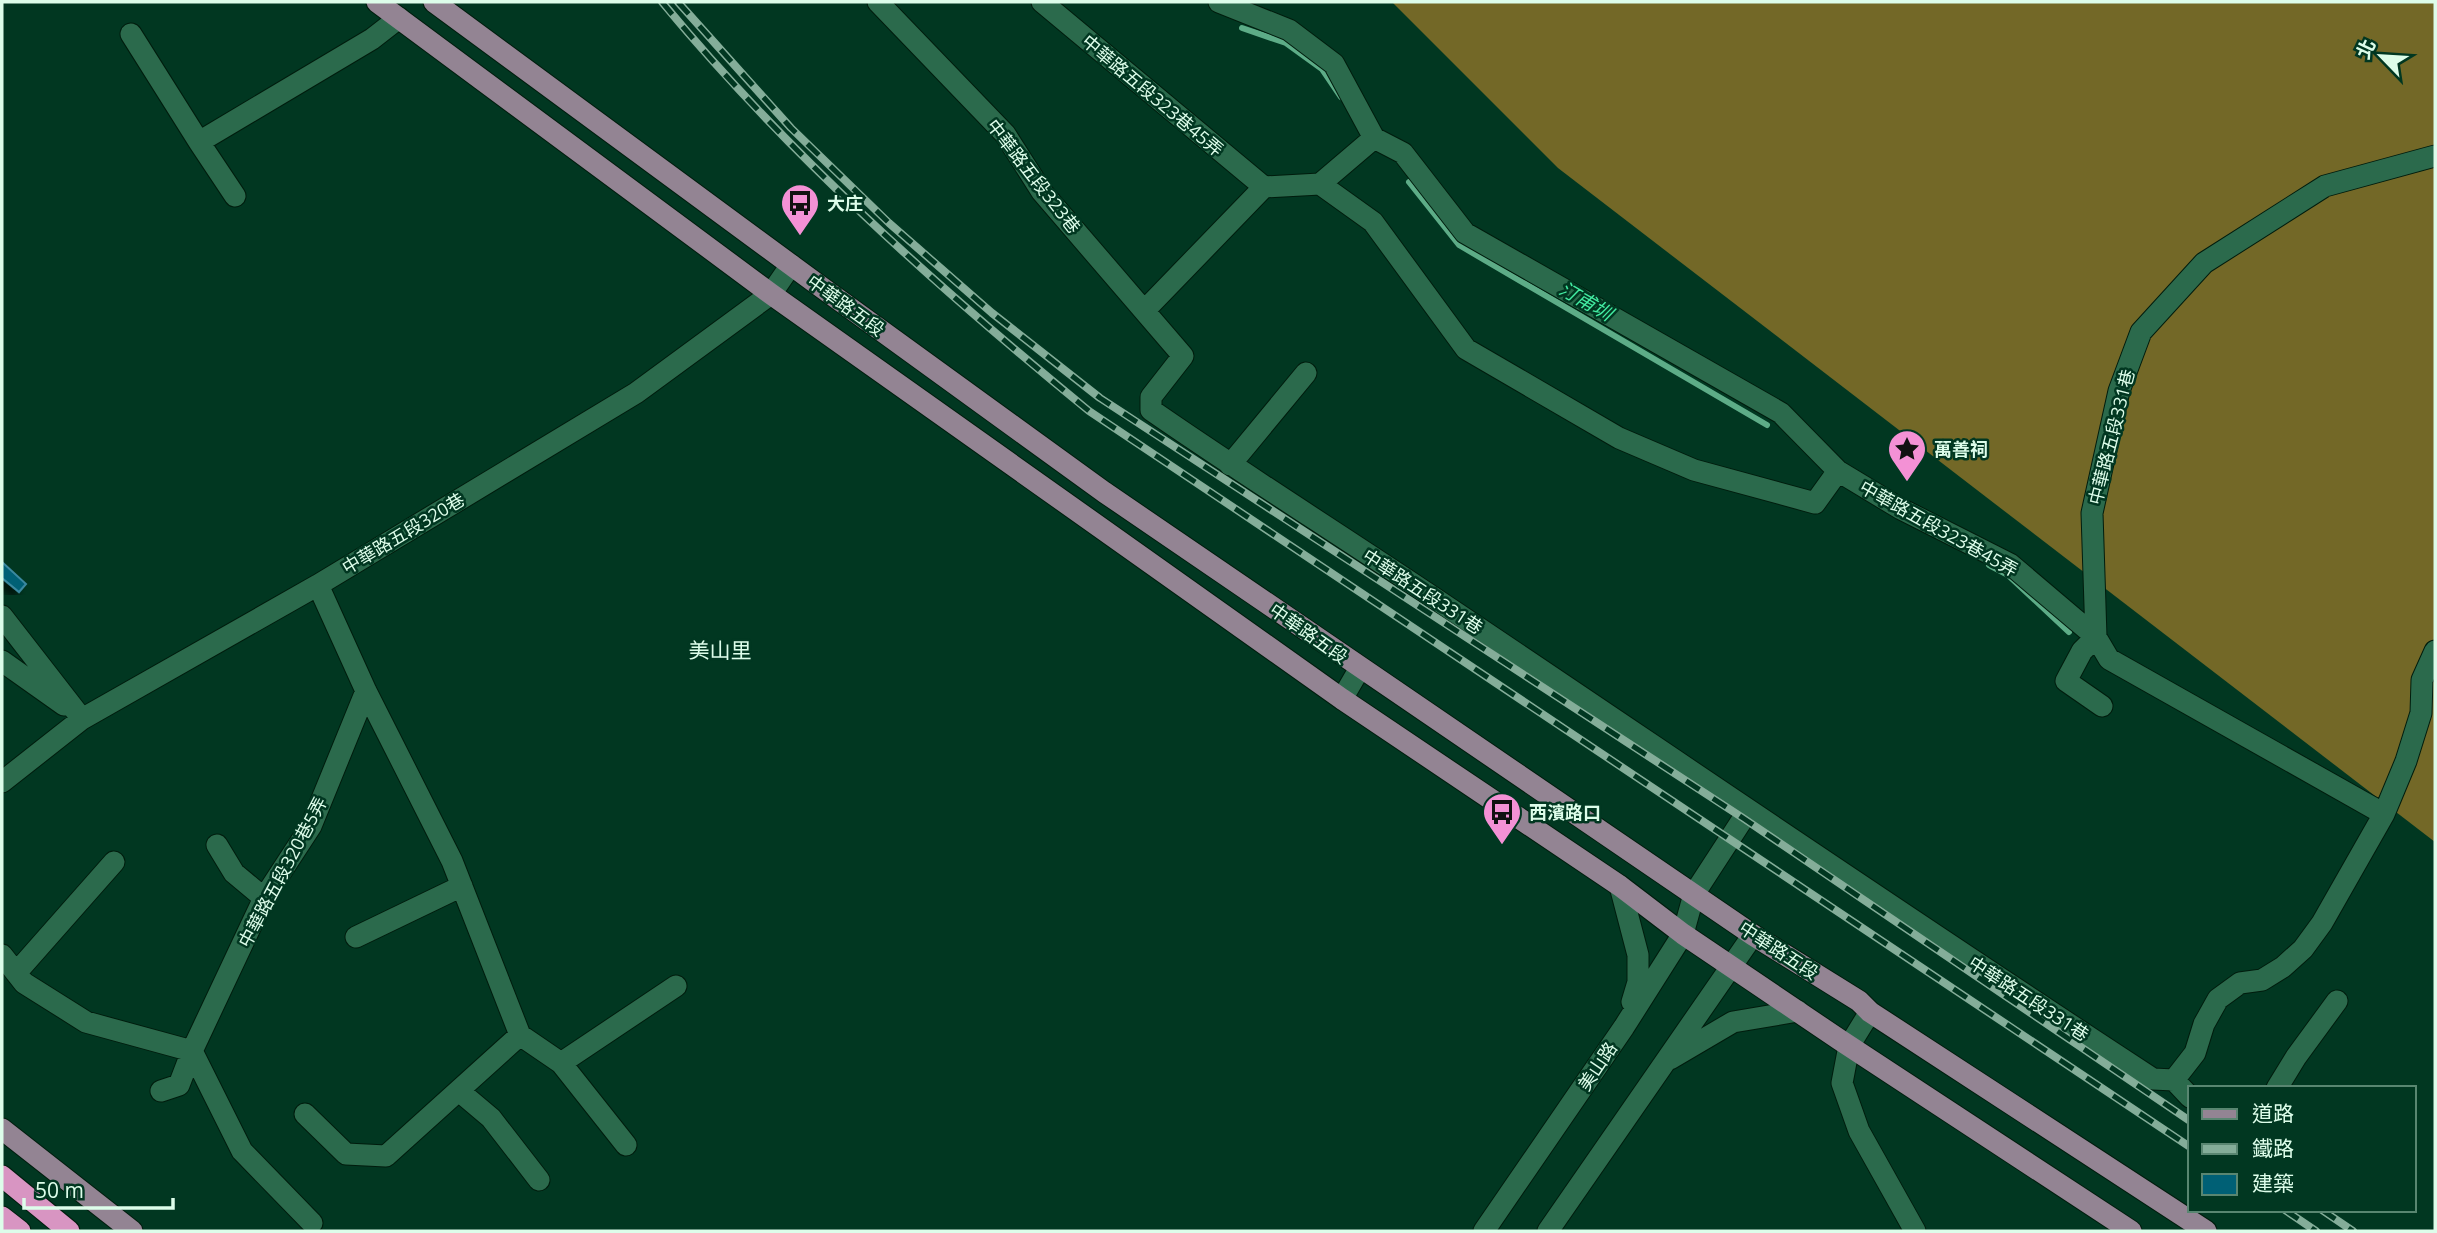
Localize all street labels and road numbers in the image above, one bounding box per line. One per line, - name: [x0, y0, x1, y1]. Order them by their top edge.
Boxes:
- street label: 中華路五段323巷45弄: [1077, 29, 1229, 161]
- street label: 中華路五段323巷: [982, 114, 1086, 238]
- street label: 中華路五段: [803, 269, 889, 341]
- street label: 中華路五段331巷: [2083, 367, 2139, 507]
- street label: 中華路五段323巷45弄: [1856, 474, 2022, 582]
- street label: 中華路五段320巷: [337, 487, 469, 579]
- street label: 中華路五段331巷: [1358, 543, 1488, 639]
- street label: 中華路五段: [1265, 597, 1353, 669]
- street label: 中華路五段320巷5弄: [232, 793, 332, 951]
- street label: 中華路五段: [1735, 915, 1823, 985]
- street label: 中華路五段331巷: [1964, 950, 2094, 1046]
- street label: 美山路: [1572, 1037, 1622, 1095]

